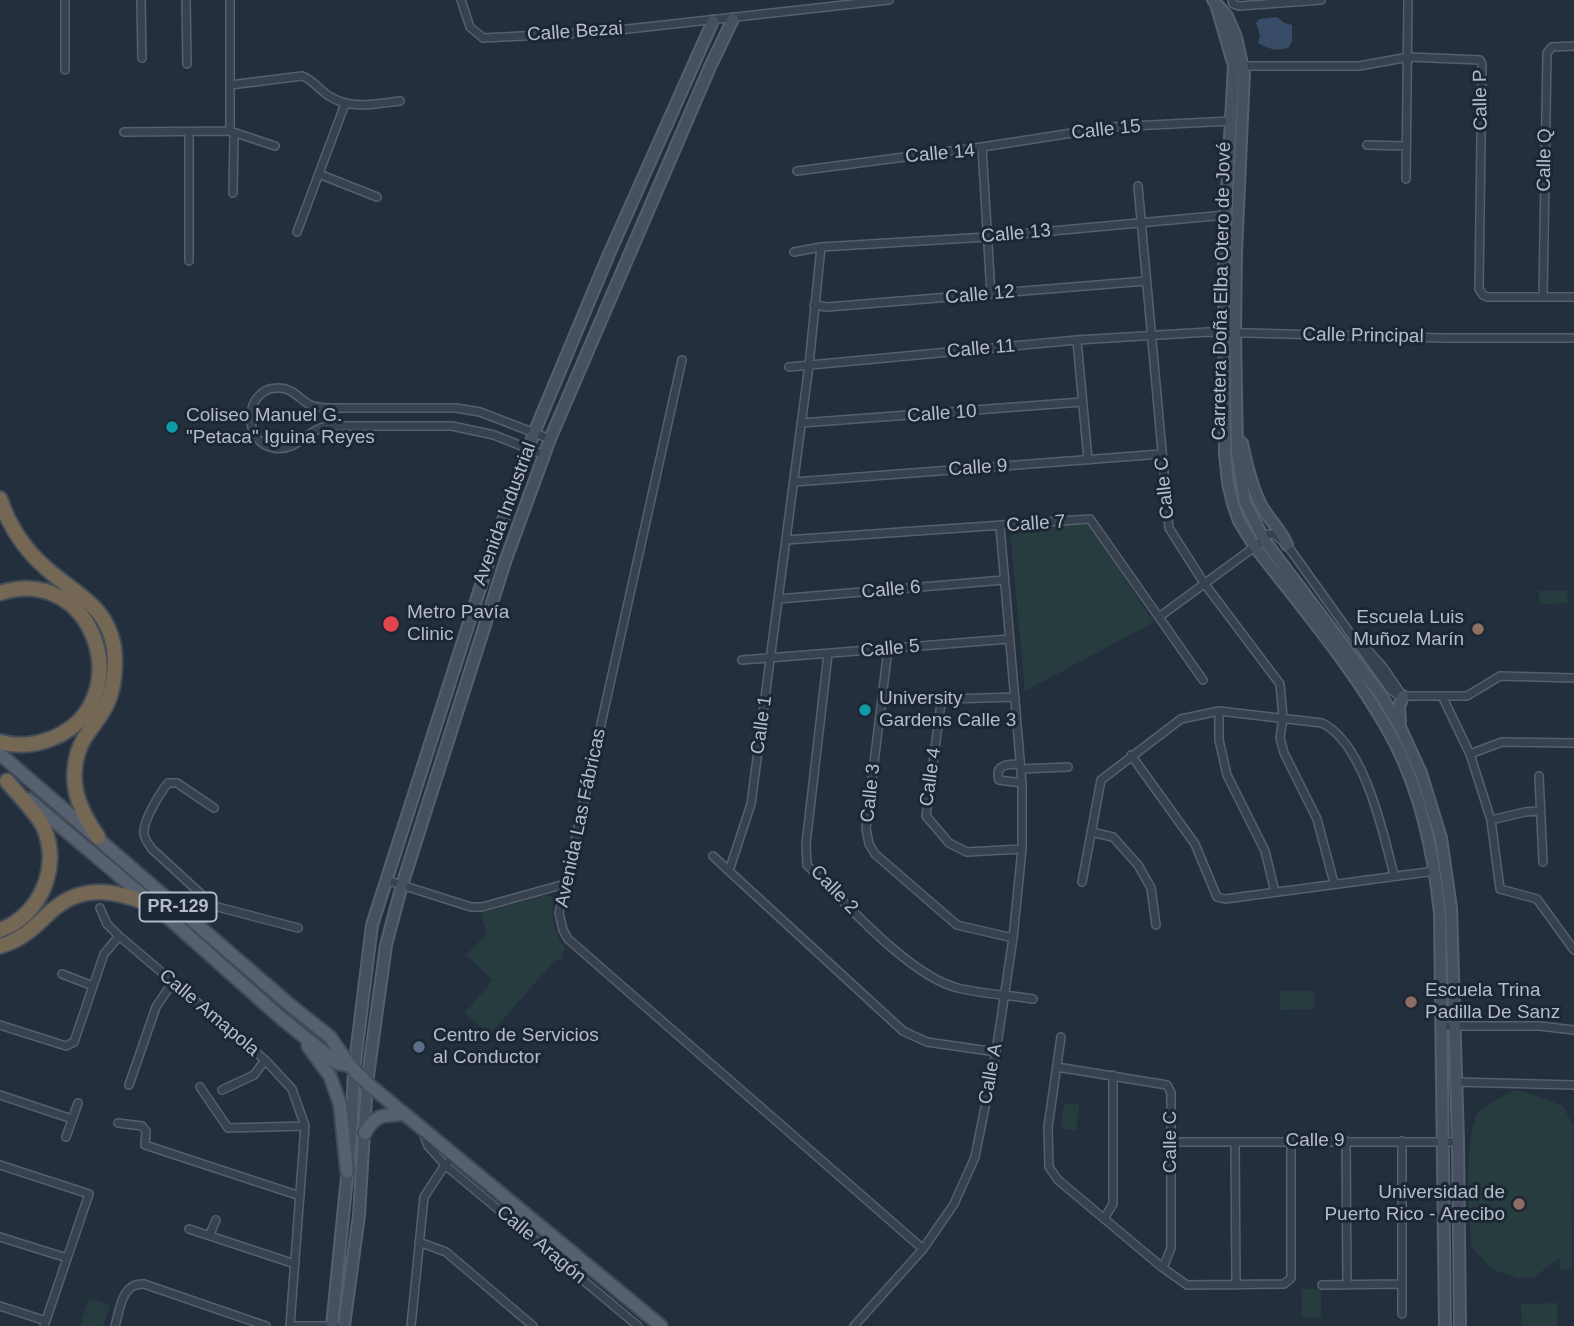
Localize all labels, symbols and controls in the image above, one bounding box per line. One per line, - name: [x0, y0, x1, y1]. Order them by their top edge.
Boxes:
- street label: Calle Bezai: [526, 17, 624, 47]
- street label: Calle P: [1469, 69, 1493, 131]
- street label: Calle 15: [1070, 115, 1142, 145]
- street label: Calle Q: [1533, 128, 1557, 192]
- street label: Calle 14: [904, 140, 976, 168]
- street label: Carretera Doña Elba Otero de Jové: [1208, 141, 1236, 441]
- street label: Calle 13: [980, 220, 1052, 248]
- street label: Calle 12: [944, 281, 1016, 309]
- street label: Calle Principal: [1302, 324, 1424, 348]
- street label: Calle 11: [946, 335, 1016, 363]
- street label: Calle 10: [906, 400, 978, 428]
- place label: Coliseo Manuel G. "Petaca" Iguina Reyes: [186, 405, 375, 449]
- marker: Coliseo Manuel G. "Petaca" Iguina Reyes: [164, 419, 180, 435]
- street label: Avenida Industrial: [469, 439, 541, 589]
- street label: Calle 9: [948, 455, 1008, 481]
- street label: Calle C: [1150, 456, 1180, 520]
- street label: Calle 7: [1006, 511, 1066, 537]
- street label: Calle 6: [861, 576, 921, 604]
- place label: Metro Pavía Clinic: [407, 602, 509, 646]
- place label: Escuela Luis Muñoz Marín: [1353, 607, 1464, 651]
- marker: Metro Pavía Clinic: [381, 614, 401, 634]
- marker: Escuela Luis Muñoz Marín: [1470, 621, 1486, 637]
- street label: Calle 5: [860, 635, 920, 663]
- place label: University Gardens Calle 3: [879, 688, 1016, 732]
- street label: Calle 1: [747, 694, 777, 756]
- marker: University Gardens Calle 3: [857, 702, 873, 718]
- street label: Avenida Las Fábricas: [551, 726, 611, 910]
- street label: Calle 4: [916, 746, 946, 808]
- street label: Calle 3: [857, 762, 885, 824]
- street label: Calle 2: [805, 861, 863, 919]
- road number: PR-129: [140, 893, 216, 922]
- street label: Calle Amapola: [154, 965, 264, 1061]
- place label: Escuela Trina Padilla De Sanz: [1425, 980, 1560, 1024]
- marker: Escuela Trina Padilla De Sanz: [1403, 994, 1419, 1010]
- place label: Centro de Servicios al Conductor: [433, 1025, 599, 1069]
- marker: Centro de Servicios al Conductor: [411, 1039, 427, 1055]
- street label: Calle A: [974, 1042, 1008, 1106]
- street label: Calle C: [1160, 1111, 1182, 1173]
- street label: Calle 9: [1285, 1130, 1345, 1152]
- place label: Universidad de Puerto Rico - Arecibo: [1324, 1182, 1505, 1226]
- marker: Universidad de Puerto Rico - Arecibo: [1511, 1196, 1527, 1212]
- street label: Calle Aragón: [492, 1201, 590, 1289]

